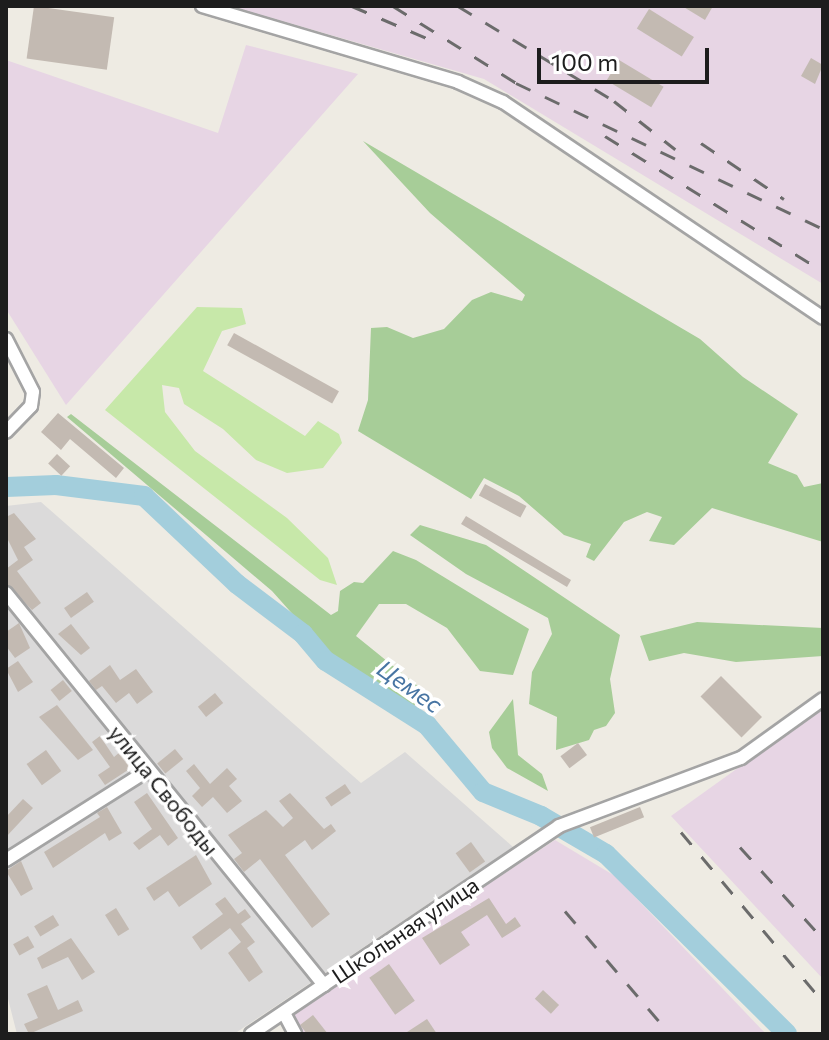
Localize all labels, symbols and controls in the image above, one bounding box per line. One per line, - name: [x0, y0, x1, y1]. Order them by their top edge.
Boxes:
- scale bar: [541, 32, 713, 82]
- text: 100 m: [551, 47, 618, 76]
- water label: Цемес: [372, 653, 448, 719]
- street label: улица Свободы: [104, 720, 224, 860]
- street label: Школьная улица: [327, 871, 483, 989]

